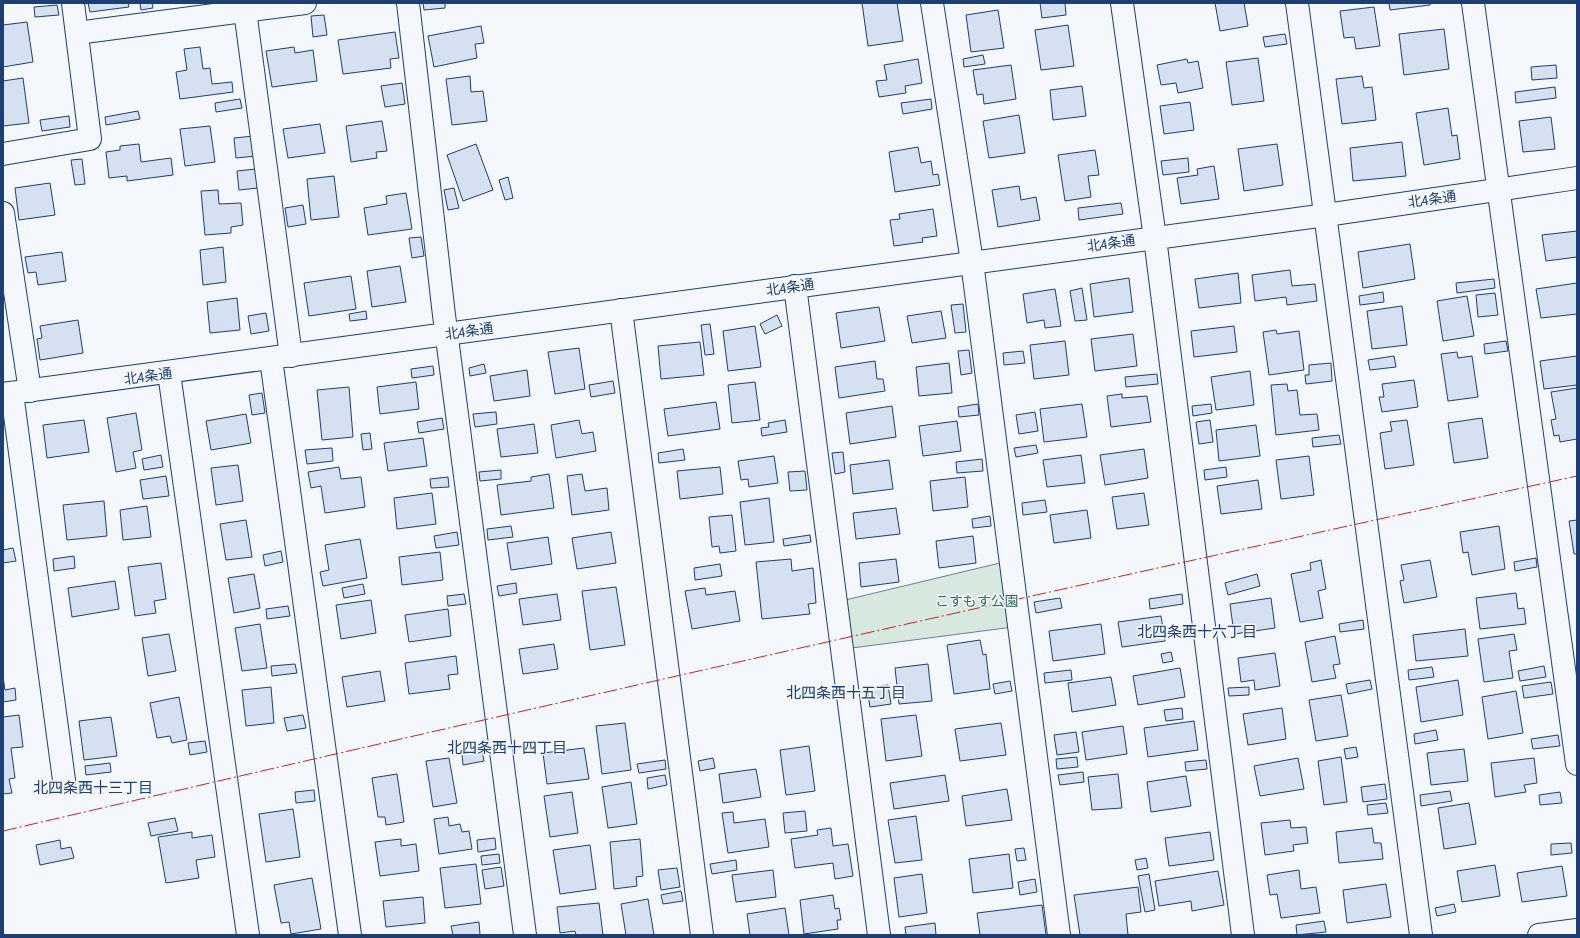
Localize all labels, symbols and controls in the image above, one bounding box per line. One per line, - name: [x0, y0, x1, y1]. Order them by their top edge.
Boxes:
- street label: 北4条通: [1407, 188, 1457, 210]
- street label: 北4条通: [1086, 232, 1136, 254]
- street label: 北4条通: [765, 276, 815, 298]
- street label: 北4条通: [444, 320, 494, 342]
- street label: 北4条通: [123, 365, 173, 387]
- park label: こすもす公園: [935, 593, 1019, 609]
- district label: 北四条西十六丁目: [1137, 623, 1257, 640]
- district label: 北四条西十五丁目: [786, 684, 906, 701]
- district label: 北四条西十四丁目: [447, 739, 567, 756]
- district label: 北四条西十三丁目: [33, 779, 153, 796]

